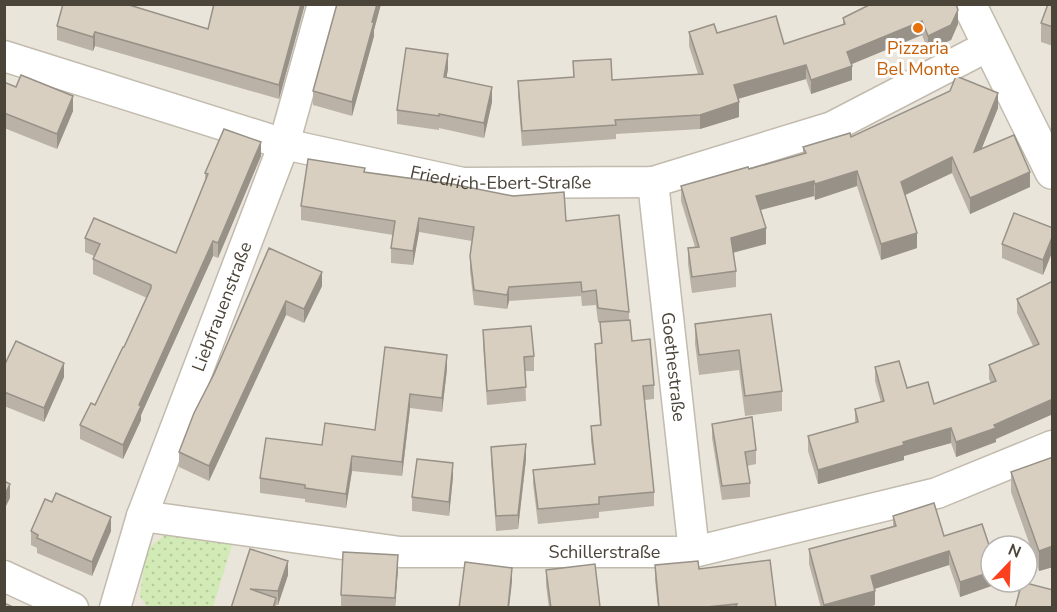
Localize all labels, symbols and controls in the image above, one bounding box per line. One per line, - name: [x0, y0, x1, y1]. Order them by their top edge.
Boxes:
- marker: Pizzaria Bel Monte: [911, 21, 925, 35]
- place label: Pizzaria Bel Monte: [876, 36, 960, 81]
- street label: Friedrich-Ebert-Straße: [408, 160, 591, 195]
- street label: Liebfrauenstraße: [186, 238, 258, 375]
- street label: Goethestraße: [655, 311, 691, 423]
- north arrow: [979, 534, 1039, 594]
- text: N: [1005, 539, 1024, 564]
- street label: Schillerstraße: [549, 540, 660, 564]

